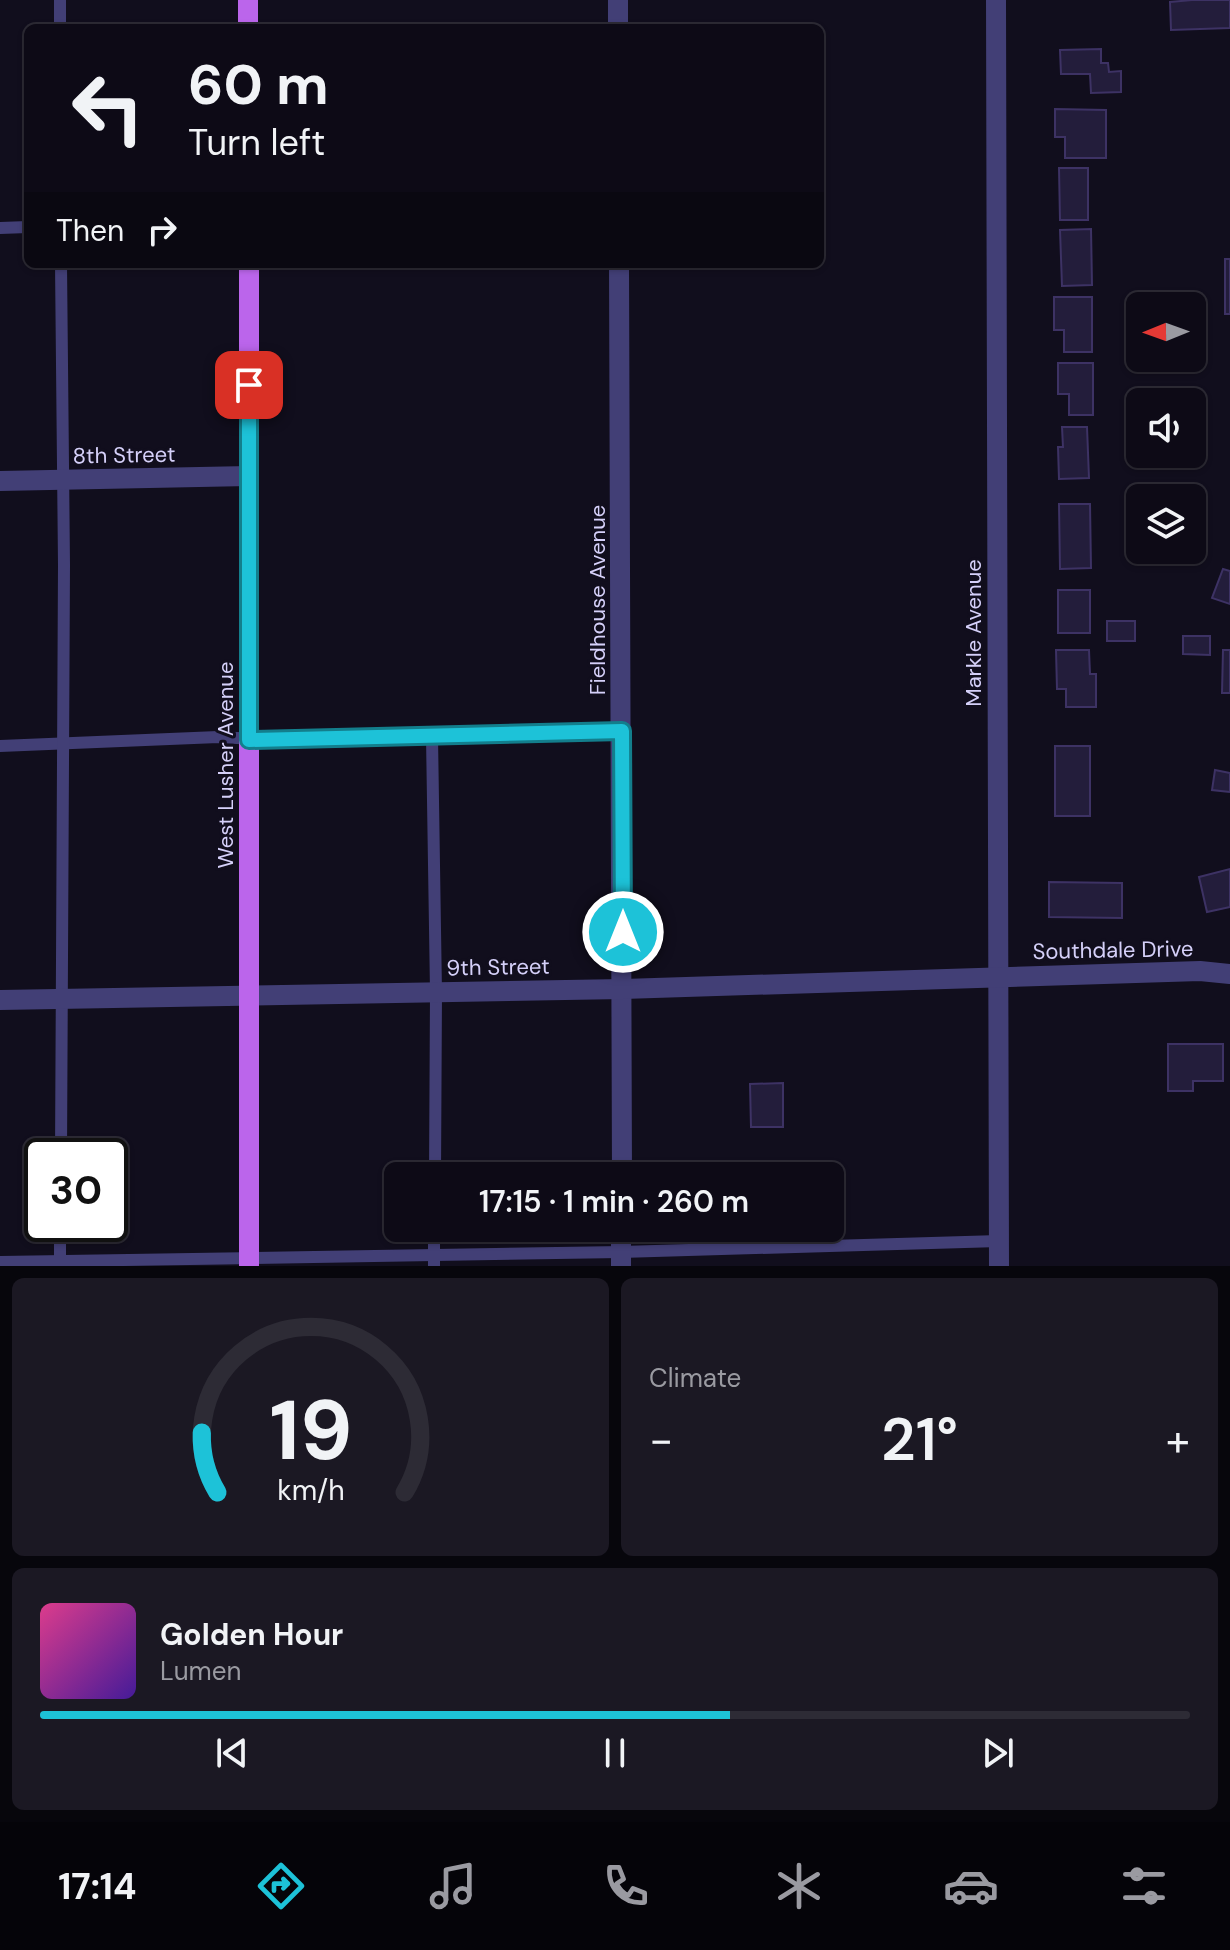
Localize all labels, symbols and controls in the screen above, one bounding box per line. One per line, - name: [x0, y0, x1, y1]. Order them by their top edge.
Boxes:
- text: 60 m: [188, 48, 329, 121]
- icon: left: [56, 56, 160, 160]
- text: Turn left: [188, 119, 325, 166]
- icon: right: [140, 208, 184, 252]
- text: Then: [56, 211, 124, 250]
- north arrow: [1126, 292, 1206, 372]
- map controls: [1126, 292, 1206, 564]
- pin: [215, 351, 283, 419]
- icon: arrive: [227, 363, 271, 407]
- button: sound: [1126, 388, 1206, 468]
- street label: 8th Street: [72, 440, 176, 470]
- button: layers: [1126, 484, 1206, 564]
- street label: Fieldhouse Avenue: [583, 505, 612, 695]
- street label: Markle Avenue: [959, 559, 988, 707]
- street label: West Lusher Avenue: [211, 662, 240, 868]
- position arrow: [581, 890, 665, 974]
- street label: Southdale Drive: [1032, 934, 1194, 966]
- street label: 9th Street: [446, 952, 550, 982]
- speed limit sign: 30: [24, 1138, 128, 1242]
- text: 17:15 · 1 min · 260 m: [479, 1182, 749, 1221]
- text: Climate: [649, 1361, 741, 1395]
- text: 19: [269, 1376, 352, 1485]
- text: 21°: [881, 1400, 958, 1479]
- text: −: [649, 1411, 673, 1469]
- text: +: [1166, 1411, 1190, 1469]
- text: km/h: [277, 1472, 344, 1509]
- text: Golden Hour: [160, 1615, 343, 1654]
- text: Lumen: [160, 1654, 241, 1688]
- icon: previous: [210, 1731, 254, 1775]
- icon: pause: [593, 1731, 637, 1775]
- icon: next: [976, 1731, 1020, 1775]
- icon: directions: [253, 1858, 309, 1914]
- icon: music: [425, 1858, 481, 1914]
- icon: phone: [598, 1858, 654, 1914]
- icon: climate: [771, 1858, 827, 1914]
- icon: car: [943, 1858, 999, 1914]
- icon: filters: [1116, 1858, 1172, 1914]
- text: 17:14: [58, 1863, 136, 1910]

